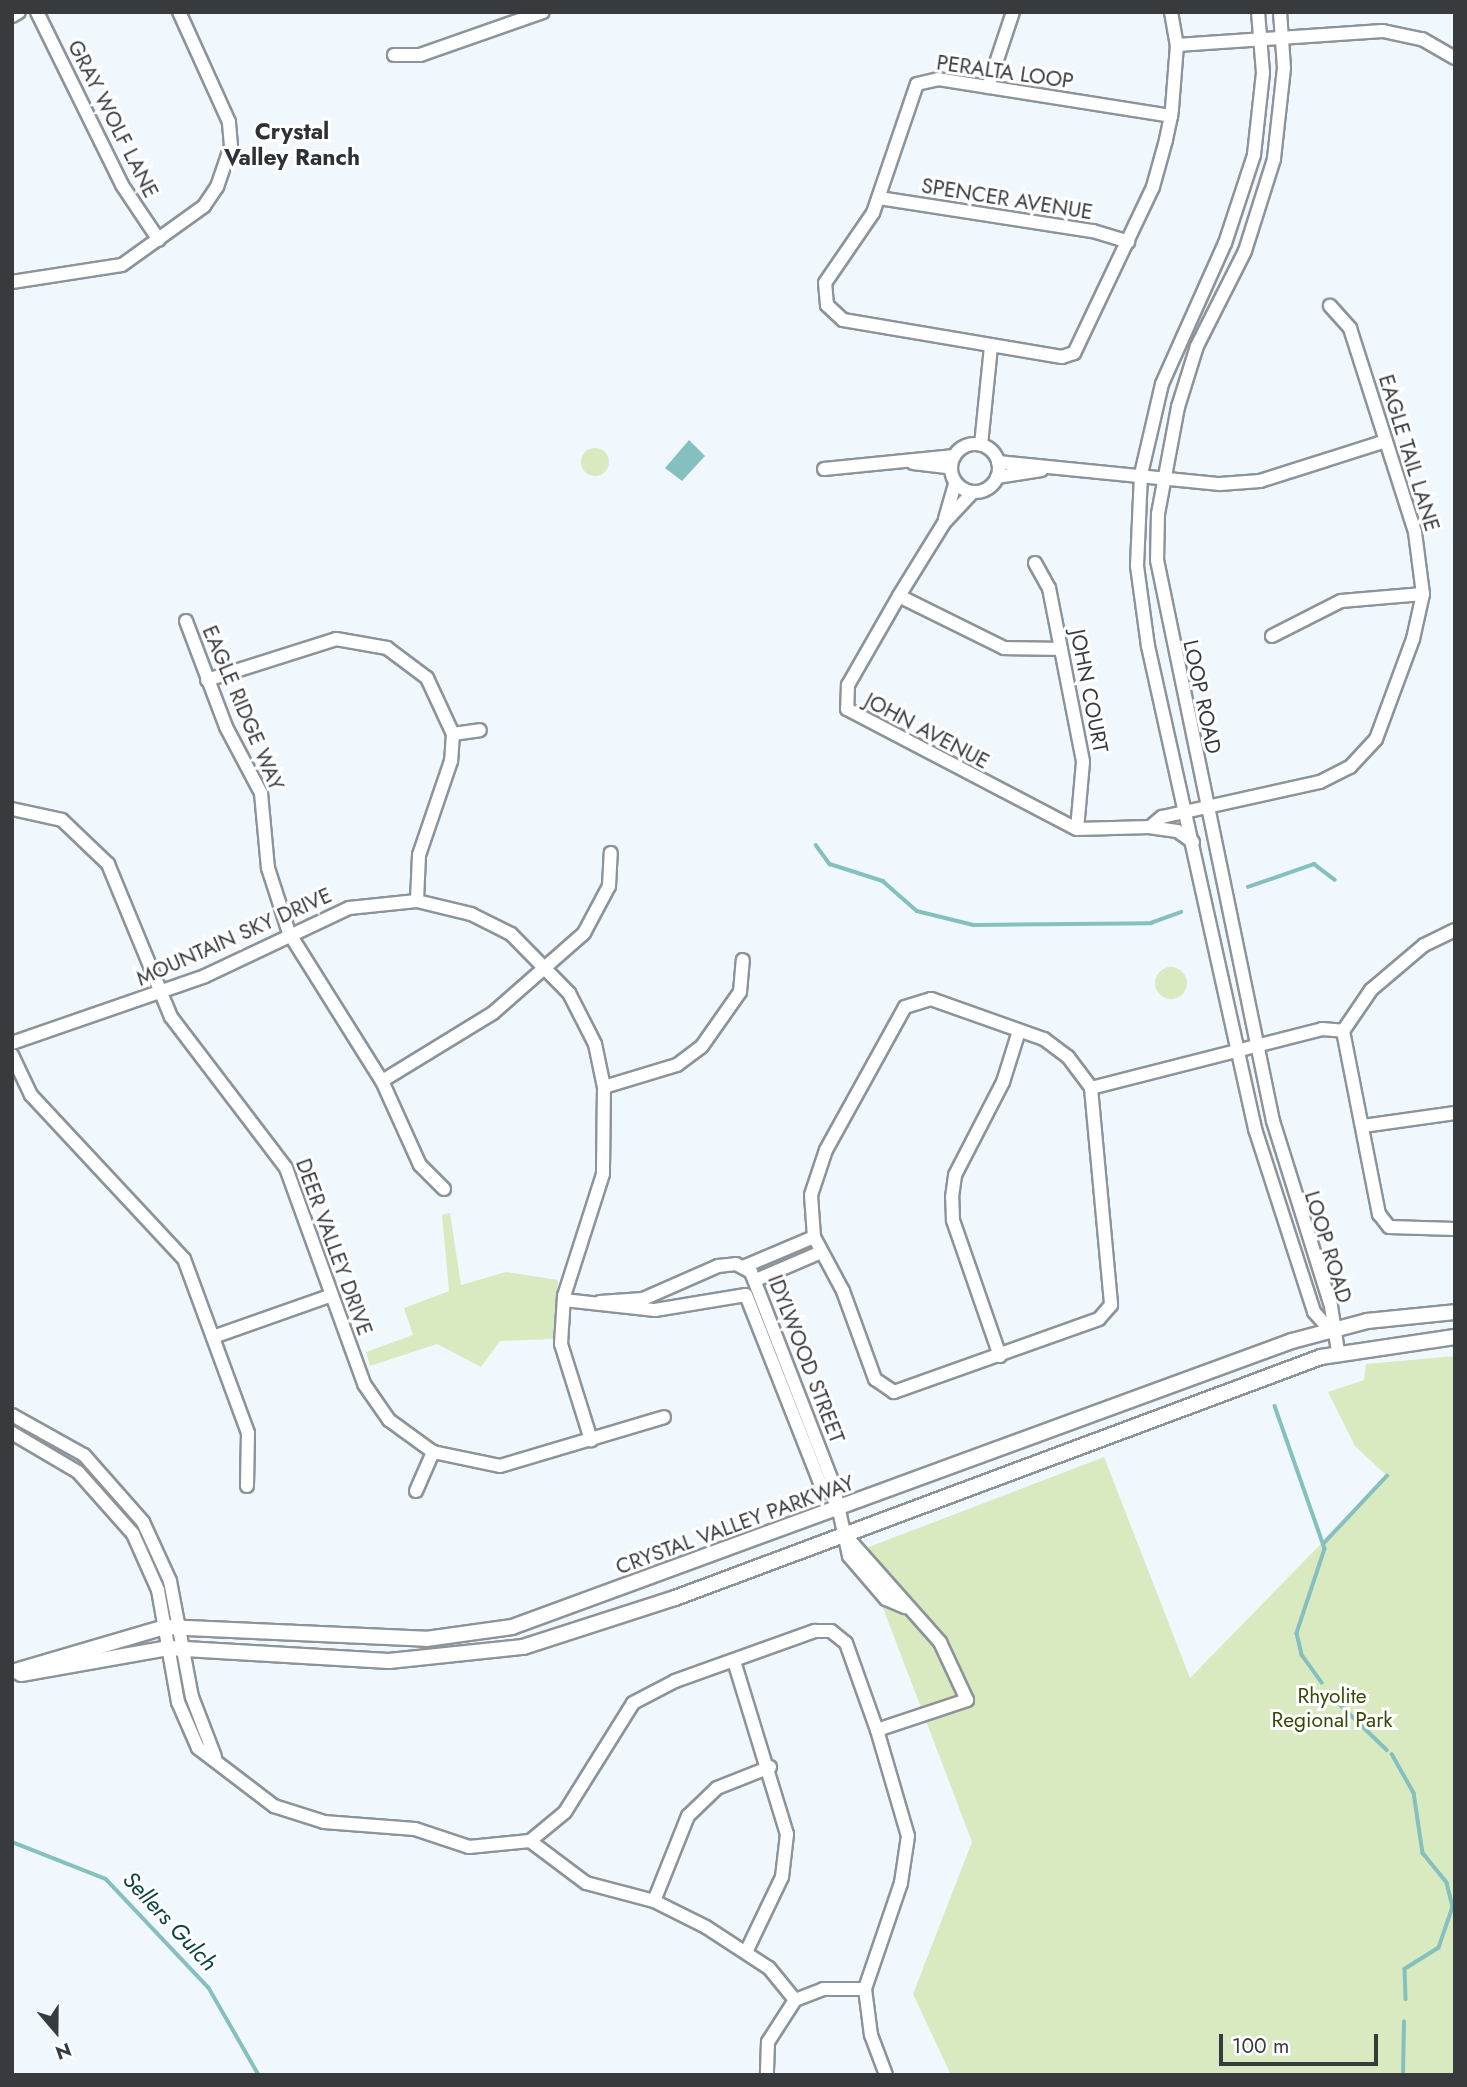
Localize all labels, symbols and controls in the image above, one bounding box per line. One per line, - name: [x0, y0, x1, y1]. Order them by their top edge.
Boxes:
- street label: GRAY WOLF LANE: [62, 36, 164, 202]
- street label: PERALTA LOOP: [935, 50, 1075, 94]
- district label: Crystal Valley Ranch: [224, 117, 360, 171]
- street label: SPENCER AVENUE: [920, 173, 1094, 225]
- street label: EAGLE TAIL LANE: [1373, 372, 1445, 534]
- street label: EAGLE RIDGE WAY: [197, 622, 289, 794]
- street label: JOHN COURT: [1065, 627, 1113, 755]
- street label: LOOP ROAD: [1178, 638, 1226, 756]
- street label: JOHN AVENUE: [860, 688, 994, 774]
- street label: MOUNTAIN SKY DRIVE: [133, 883, 335, 991]
- street label: DEER VALLEY DRIVE: [290, 1155, 378, 1339]
- street label: LOOP ROAD: [1299, 1188, 1357, 1306]
- street label: IDYLWOOD STREET: [762, 1271, 850, 1447]
- street label: CRYSTAL VALLEY PARKWAY: [612, 1470, 858, 1580]
- park label: Rhyolite Regional Park: [1271, 1683, 1393, 1733]
- water label: Sellers Gulch: [117, 1866, 223, 1976]
- north arrow: [21, 1996, 91, 2066]
- scale bar: [1222, 2021, 1381, 2064]
- text: 100 m: [1232, 2031, 1289, 2061]
- text: N: [52, 2036, 75, 2066]

